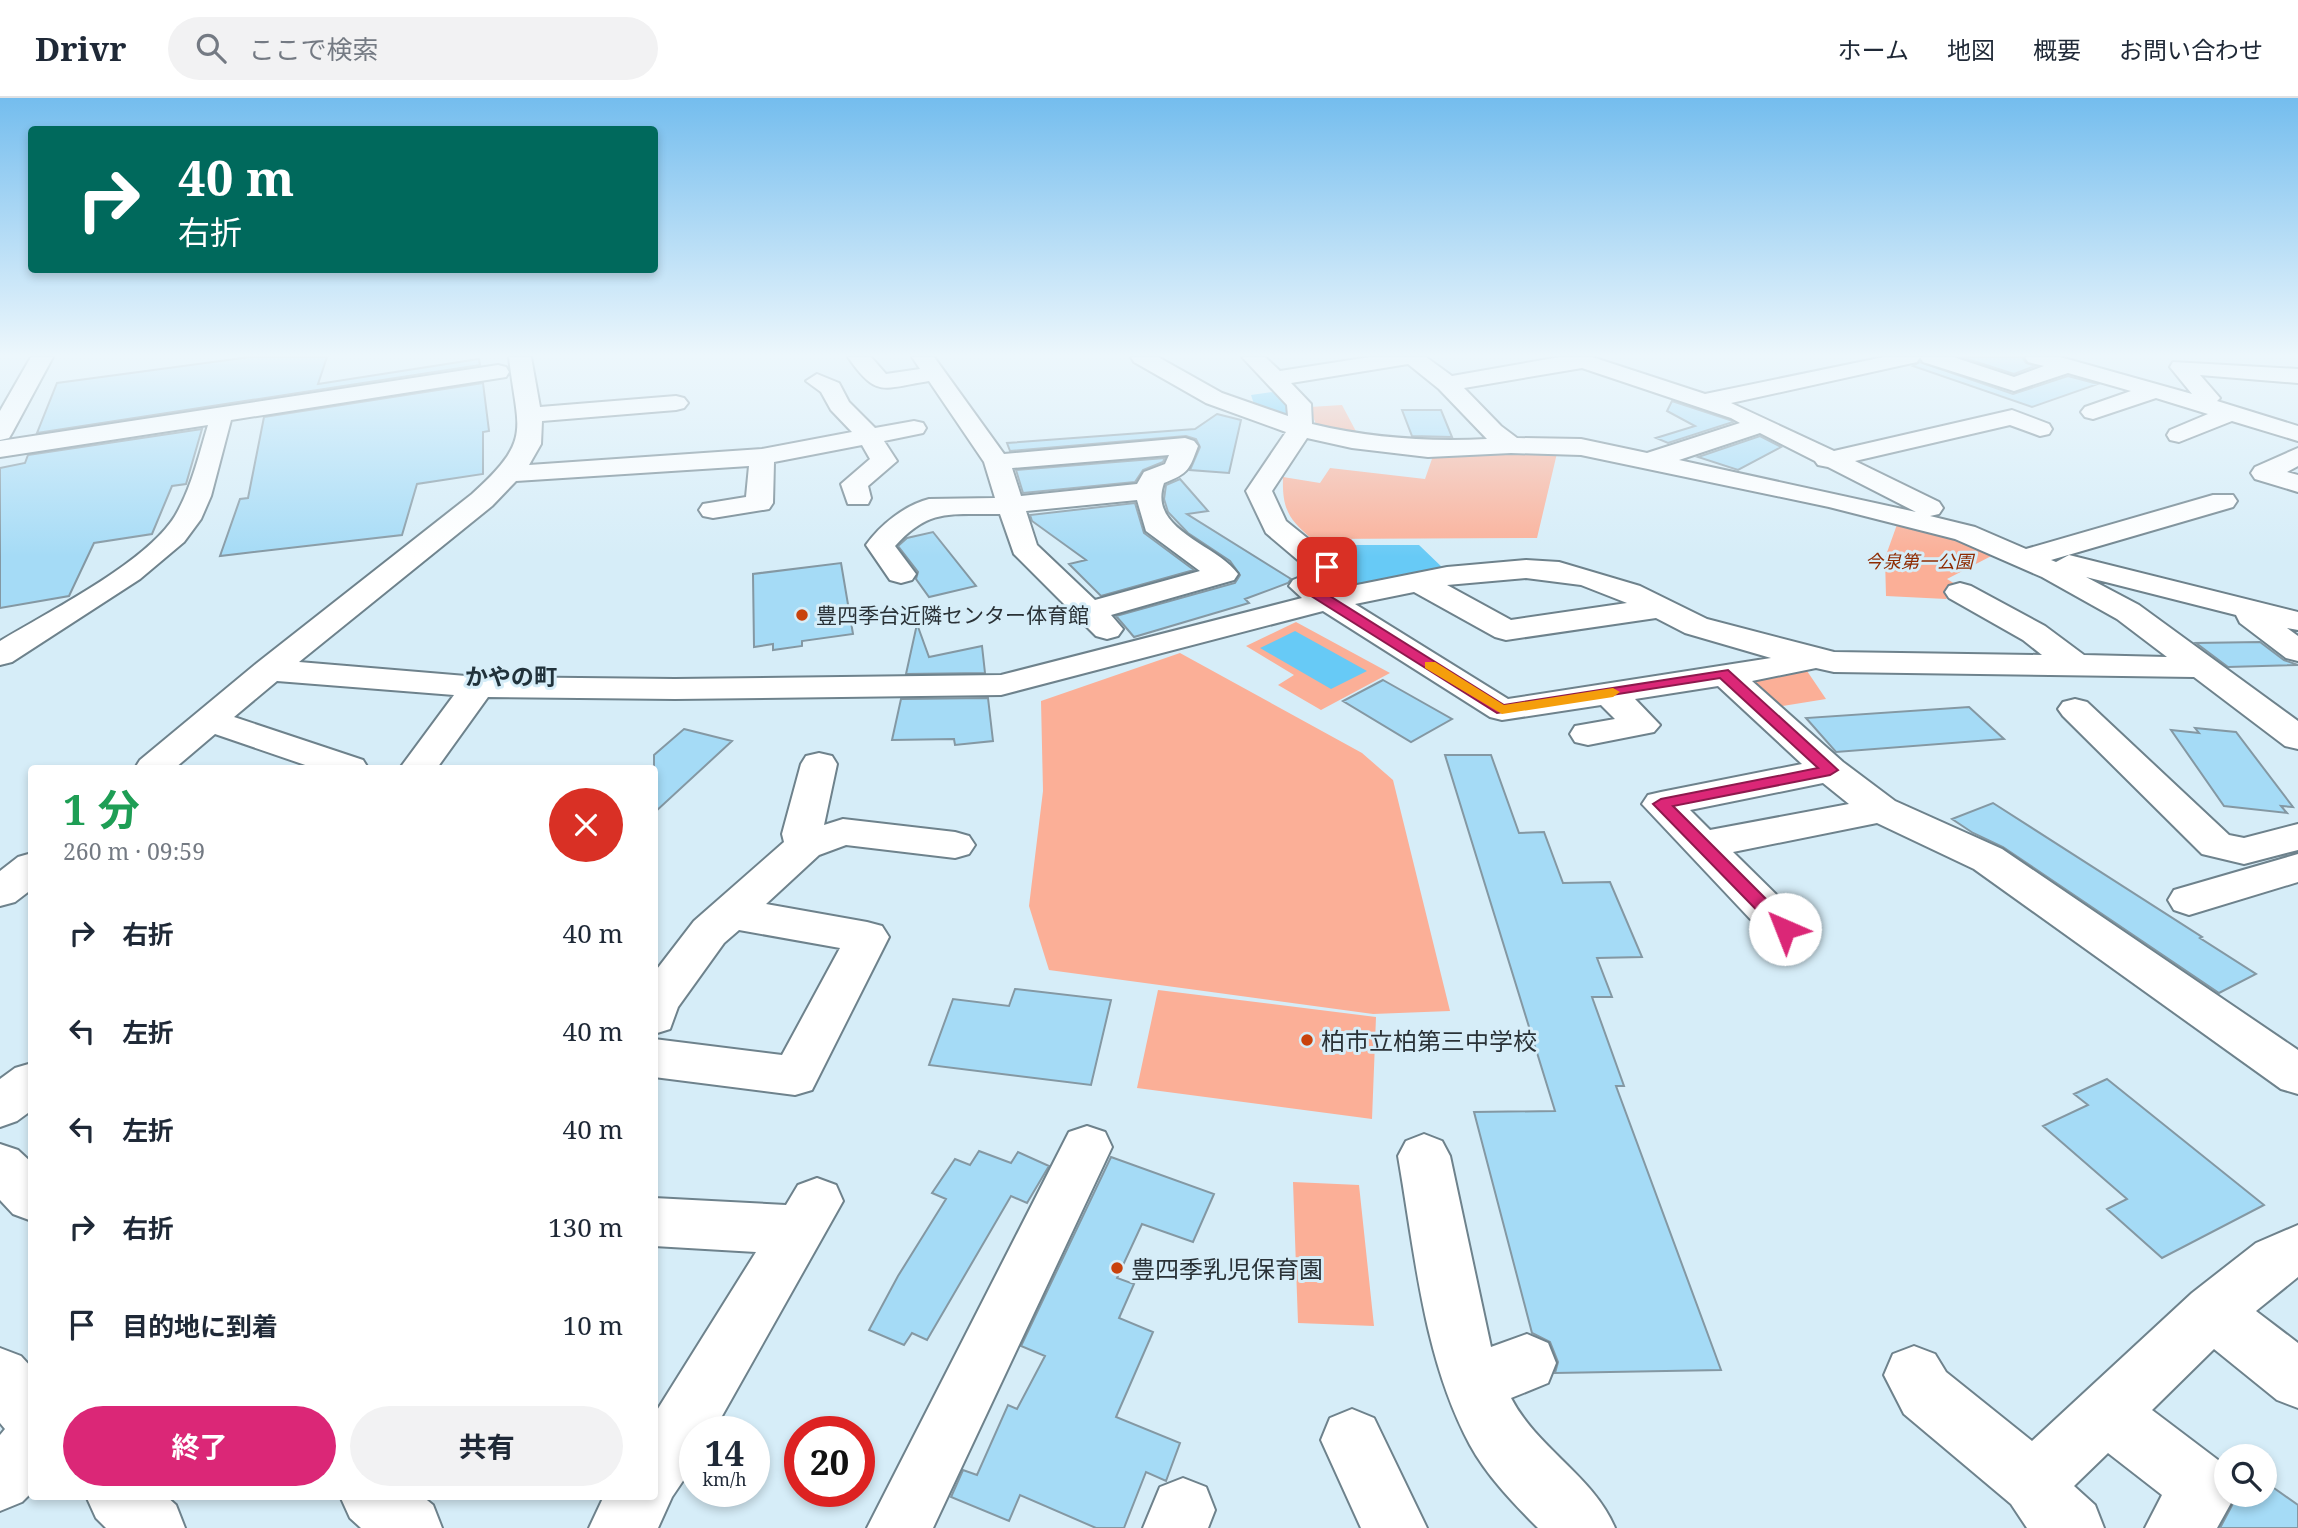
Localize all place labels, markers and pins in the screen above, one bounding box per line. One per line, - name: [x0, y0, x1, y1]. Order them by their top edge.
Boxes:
- pin: [1297, 537, 1357, 597]
- place label: 豊四季台近隣センター体育館: [816, 601, 1089, 629]
- marker: 豊四季台近隣センター体育館: [794, 607, 810, 623]
- place label: 柏市立柏第三中学校: [1321, 1024, 1537, 1057]
- marker: 柏市立柏第三中学校: [1299, 1032, 1315, 1048]
- place label: 豊四季乳児保育園: [1131, 1252, 1323, 1285]
- marker: 豊四季乳児保育園: [1109, 1260, 1125, 1276]

